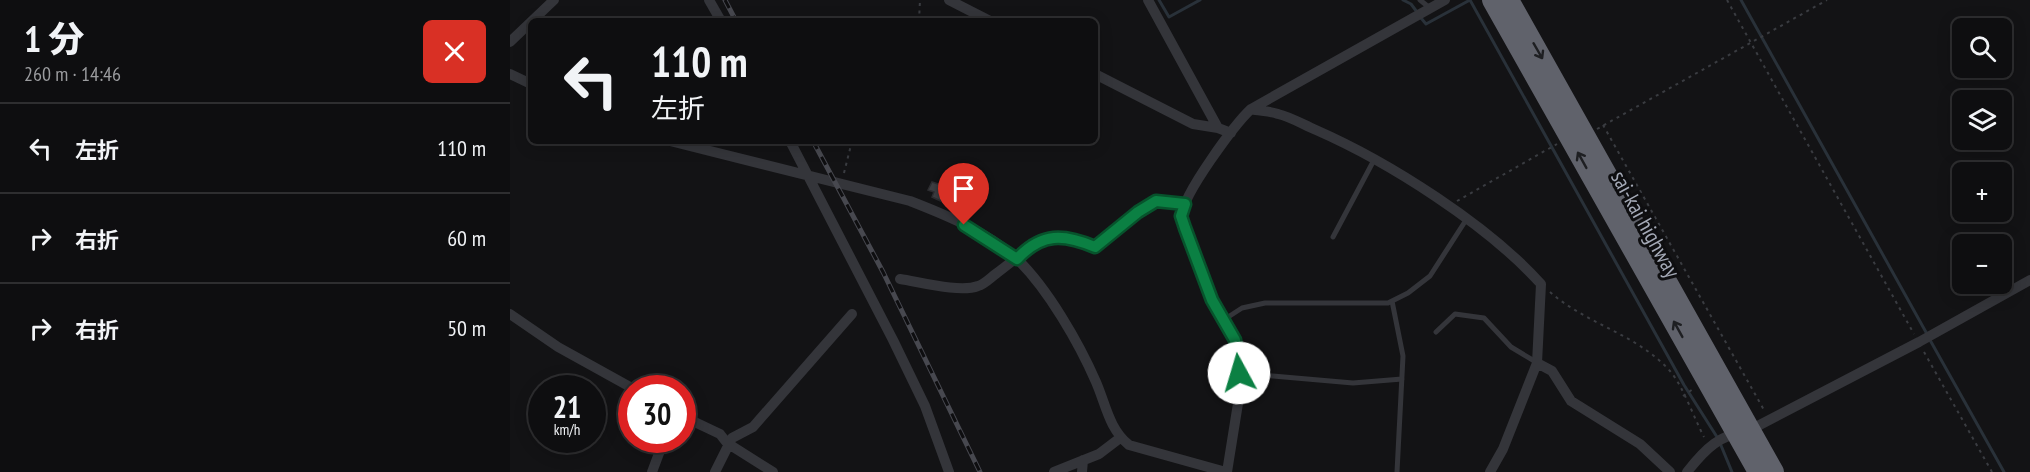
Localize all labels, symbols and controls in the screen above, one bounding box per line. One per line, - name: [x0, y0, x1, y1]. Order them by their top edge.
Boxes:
- text: 1 分: [24, 15, 85, 62]
- map controls: [1952, 18, 2012, 294]
- button: search: [1952, 18, 2012, 78]
- button: close: [423, 20, 486, 83]
- text: 110 m: [651, 34, 748, 89]
- icon: left: [552, 42, 630, 120]
- one-way arrow: [1532, 42, 1544, 59]
- text: 260 m · 14:46: [24, 61, 121, 87]
- button: layers: [1952, 90, 2012, 150]
- text: 左折: [651, 91, 705, 125]
- icon: left: [24, 132, 57, 165]
- text: 110 m: [437, 134, 486, 162]
- text: 左折: [75, 136, 119, 164]
- one-way arrow: [1576, 151, 1587, 169]
- button: +: [1952, 162, 2012, 222]
- pin: [938, 163, 989, 225]
- street label: sai-kai highway: [1605, 166, 1687, 283]
- icon: arrive: [947, 172, 980, 205]
- icon: right: [24, 222, 57, 255]
- text: 60 m: [447, 224, 486, 252]
- text: 右折: [75, 226, 119, 254]
- button: −: [1952, 234, 2012, 294]
- icon: right: [24, 312, 57, 345]
- text: 50 m: [447, 314, 486, 342]
- text: 右折: [75, 316, 119, 344]
- one-way arrow: [1672, 321, 1683, 339]
- position arrow: [1207, 341, 1271, 405]
- speed limit sign: 30: [618, 375, 696, 453]
- text: 21: [553, 387, 581, 426]
- text: km/h: [554, 420, 580, 439]

